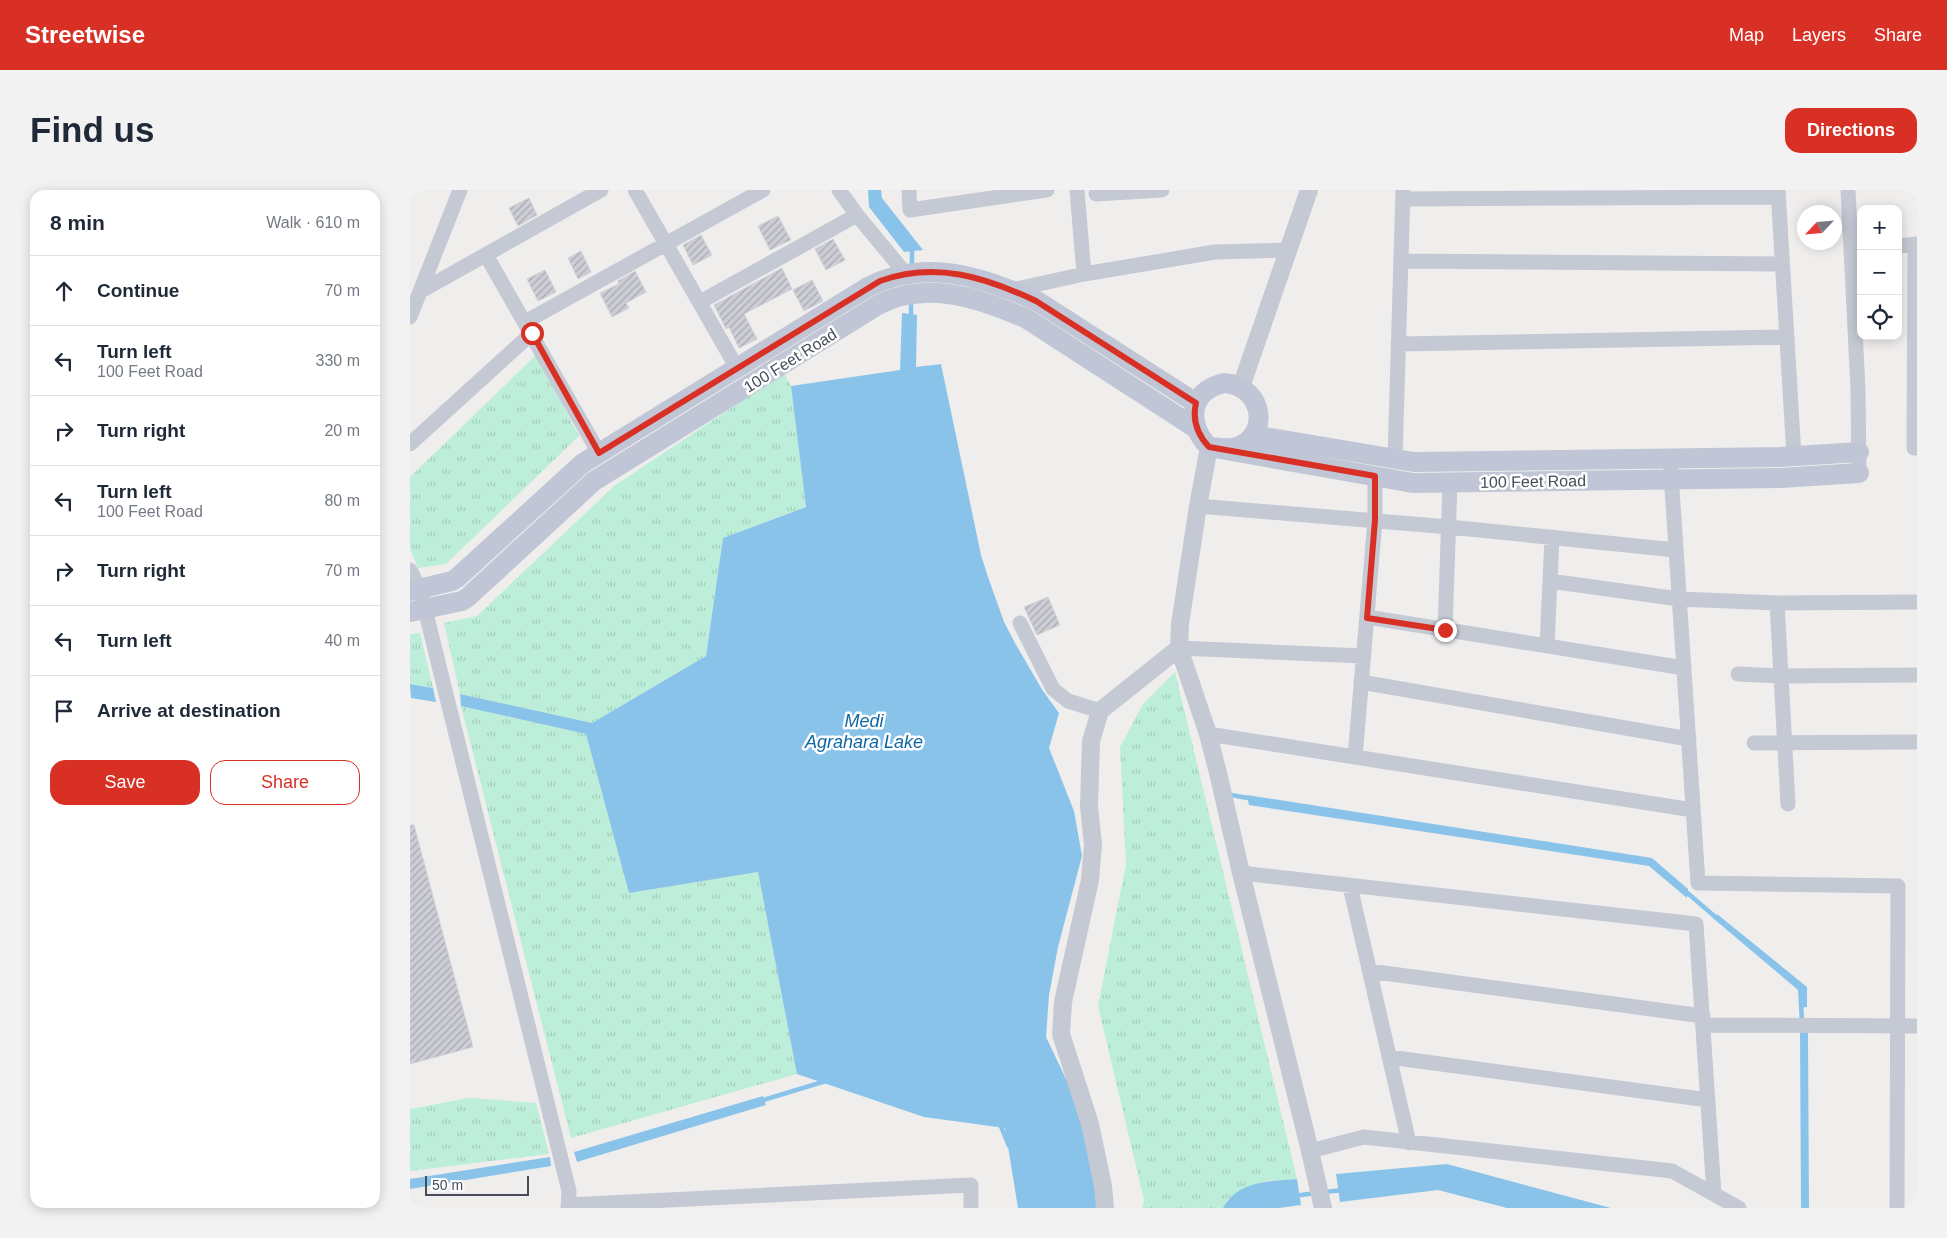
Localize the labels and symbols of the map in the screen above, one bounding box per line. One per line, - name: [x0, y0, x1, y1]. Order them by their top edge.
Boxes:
- north arrow: [1797, 205, 1842, 250]
- route start: [521, 322, 544, 345]
- street label: 100 Feet Road: [741, 325, 840, 396]
- street label: 100 Feet Road: [1480, 472, 1586, 491]
- route end: [1434, 619, 1457, 642]
- water label: Medi Agrahara Lake: [804, 711, 923, 752]
- scale bar: [425, 1173, 529, 1196]

